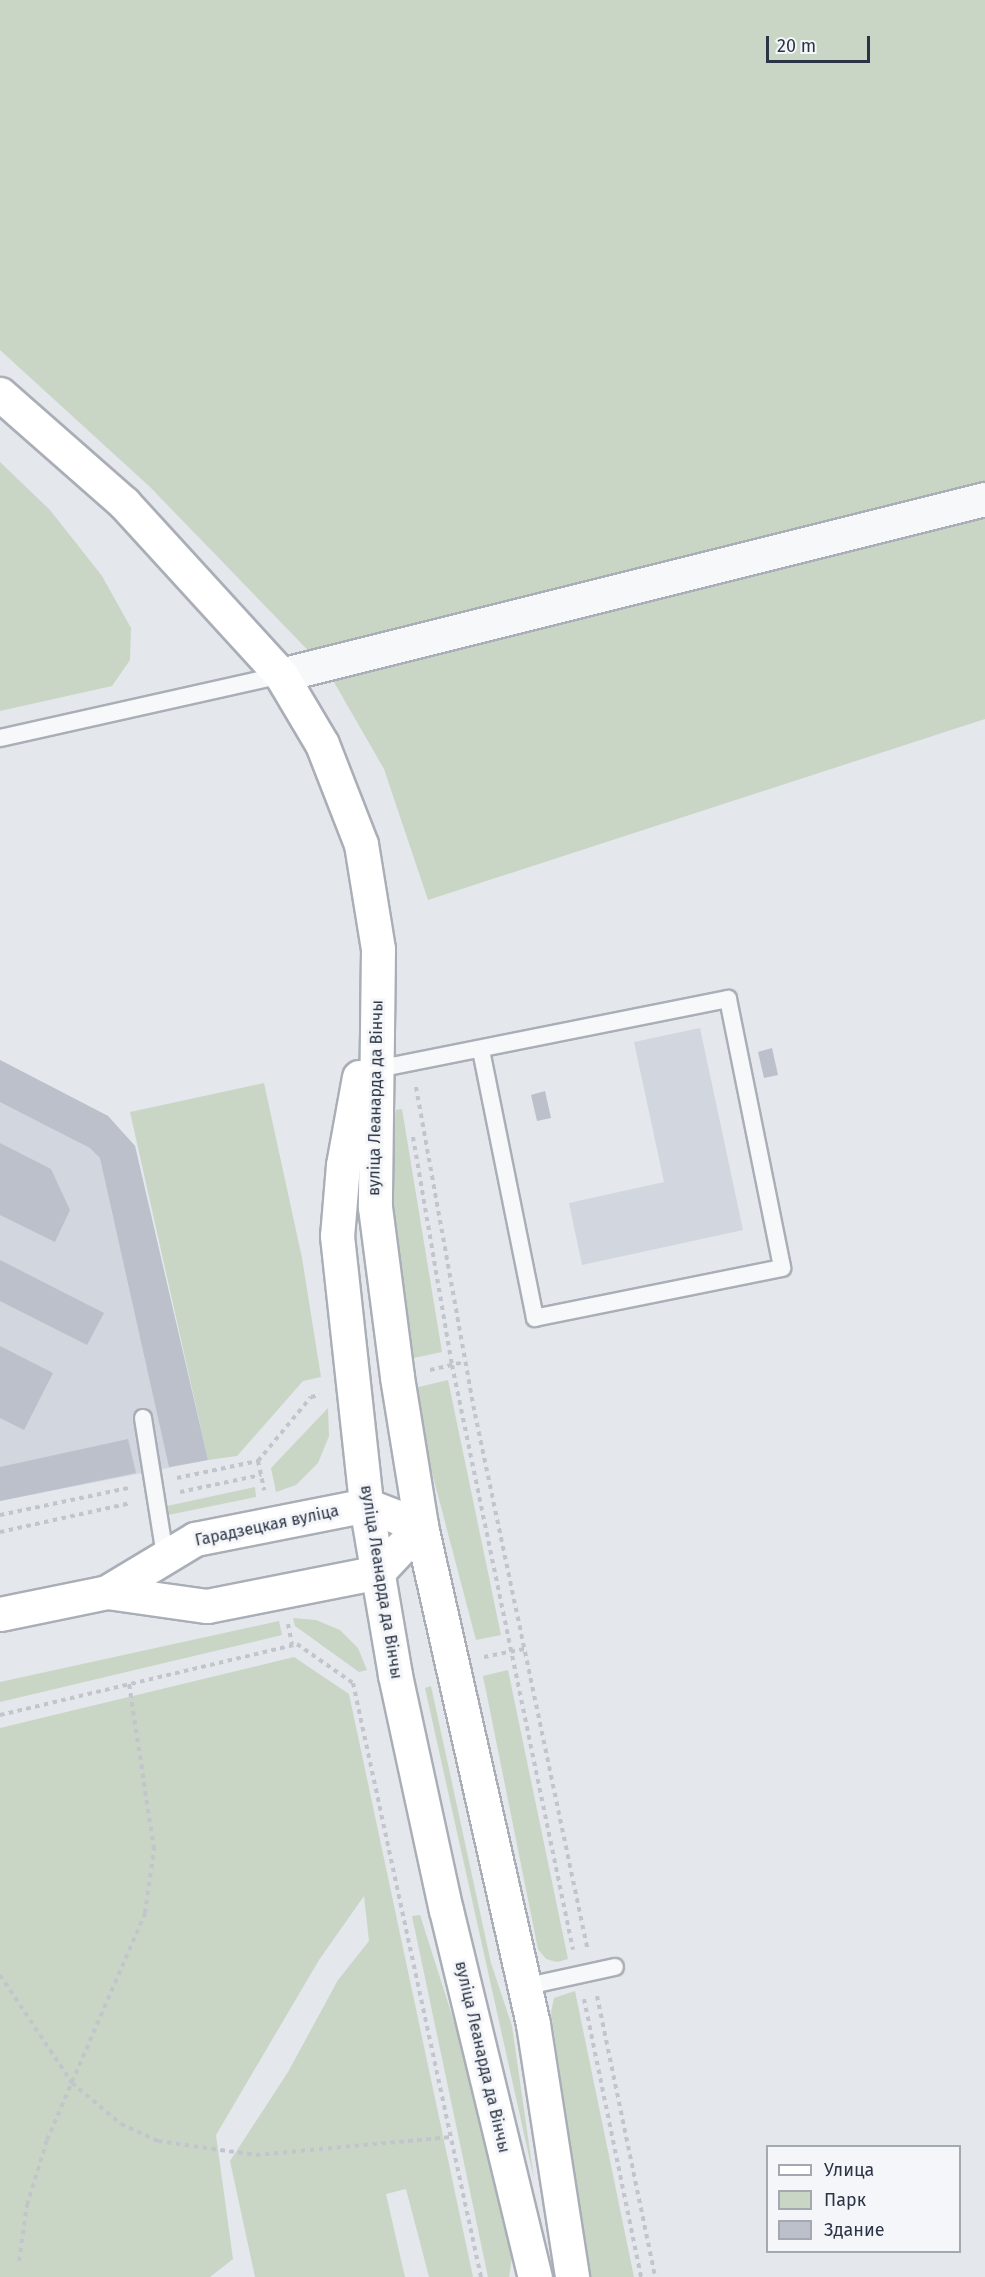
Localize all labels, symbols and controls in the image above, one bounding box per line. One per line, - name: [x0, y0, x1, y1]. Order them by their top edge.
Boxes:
- scale bar: [769, 24, 872, 62]
- text: 20 m: [777, 35, 816, 57]
- street label: вуліца Леанарда да Вінчы: [365, 1000, 387, 1196]
- street label: вуліца Леанарда да Вінчы: [356, 1484, 406, 1680]
- street label: Гарадзецкая вуліца: [193, 1501, 341, 1551]
- street label: вуліца Леанарда да Вінчы: [451, 1959, 513, 2155]
- legend: [766, 2145, 961, 2253]
- text: Улица: [824, 2159, 874, 2181]
- text: Парк: [824, 2189, 866, 2211]
- text: Здание: [824, 2219, 885, 2241]

